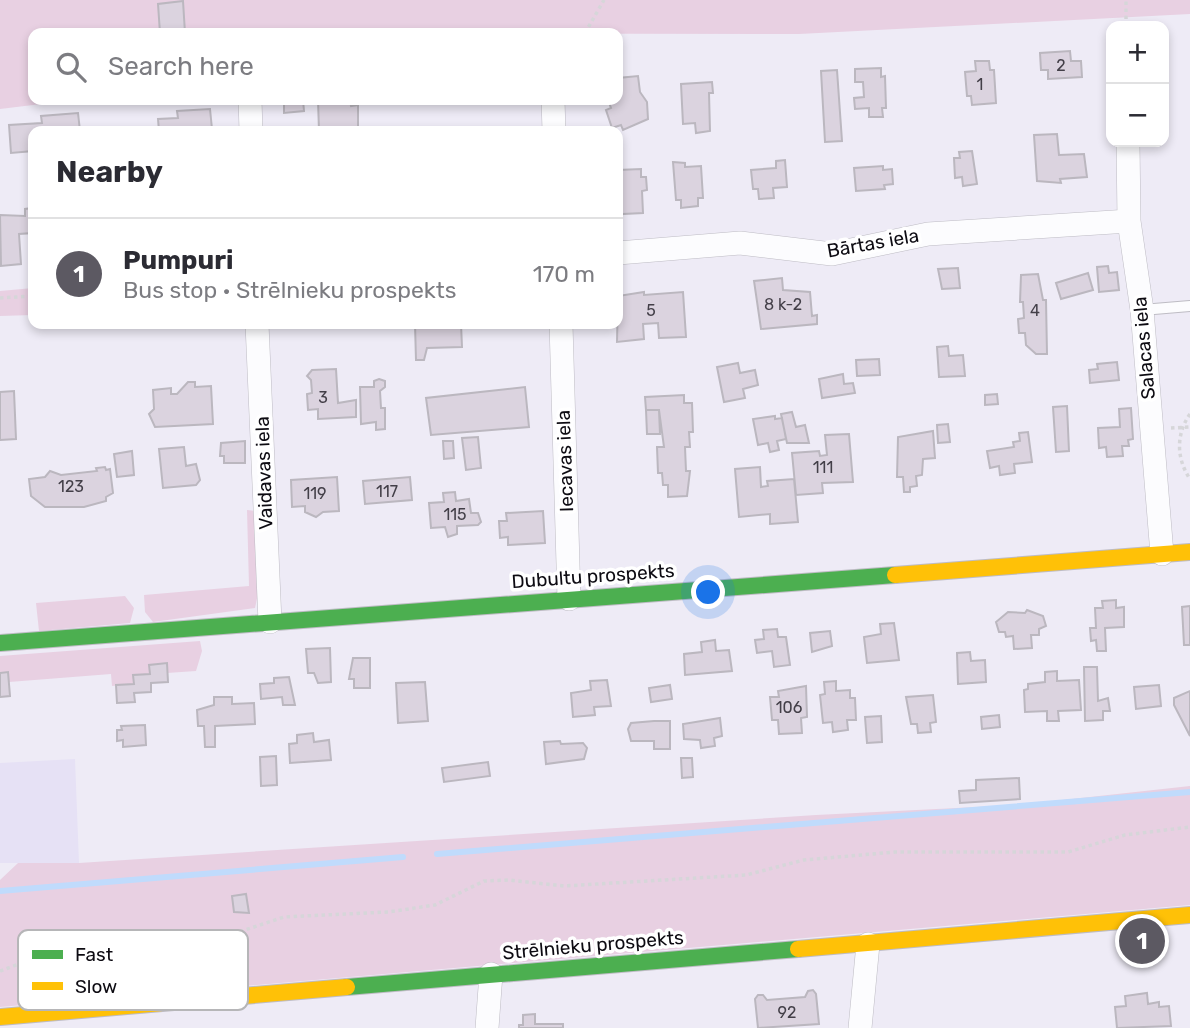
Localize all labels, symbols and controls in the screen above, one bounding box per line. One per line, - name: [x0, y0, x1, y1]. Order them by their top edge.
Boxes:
- map controls: [1106, 21, 1169, 147]
- button: +: [1106, 21, 1169, 84]
- search box: [28, 28, 623, 105]
- icon: search: [52, 48, 90, 86]
- text: Search here: [108, 51, 254, 82]
- house number: 2: [1056, 56, 1066, 75]
- house number: 1: [977, 75, 983, 94]
- button: −: [1106, 84, 1169, 147]
- text: Nearby: [56, 154, 163, 190]
- street label: Bārtas iela: [825, 224, 921, 262]
- text: Pumpuri: [123, 245, 233, 276]
- text: 1: [73, 260, 85, 288]
- text: 170 m: [533, 260, 595, 288]
- text: Bus stop · Strēlnieku prospekts: [123, 276, 456, 304]
- house number: 8 k-2: [764, 295, 802, 314]
- street label: Salacas iela: [1128, 296, 1160, 400]
- house number: 5: [646, 301, 656, 320]
- house number: 4: [1030, 301, 1040, 320]
- house number: 3: [318, 388, 328, 407]
- street label: Iecavas iela: [552, 410, 578, 512]
- street label: Vaidavas iela: [251, 416, 277, 530]
- house number: 111: [813, 458, 833, 477]
- house number: 123: [58, 477, 84, 496]
- house number: 117: [376, 482, 398, 501]
- house number: 119: [303, 484, 327, 503]
- house number: 115: [443, 505, 467, 524]
- street label: Dubultu prospekts: [511, 559, 675, 593]
- your location: [691, 575, 725, 609]
- house number: 106: [776, 698, 803, 717]
- pin: 1: [1119, 915, 1165, 967]
- street label: Strēlnieku prospekts: [501, 926, 685, 964]
- legend: [18, 930, 248, 1010]
- text: Fast: [75, 943, 114, 966]
- text: Slow: [75, 975, 117, 998]
- house number: 92: [778, 1003, 796, 1022]

